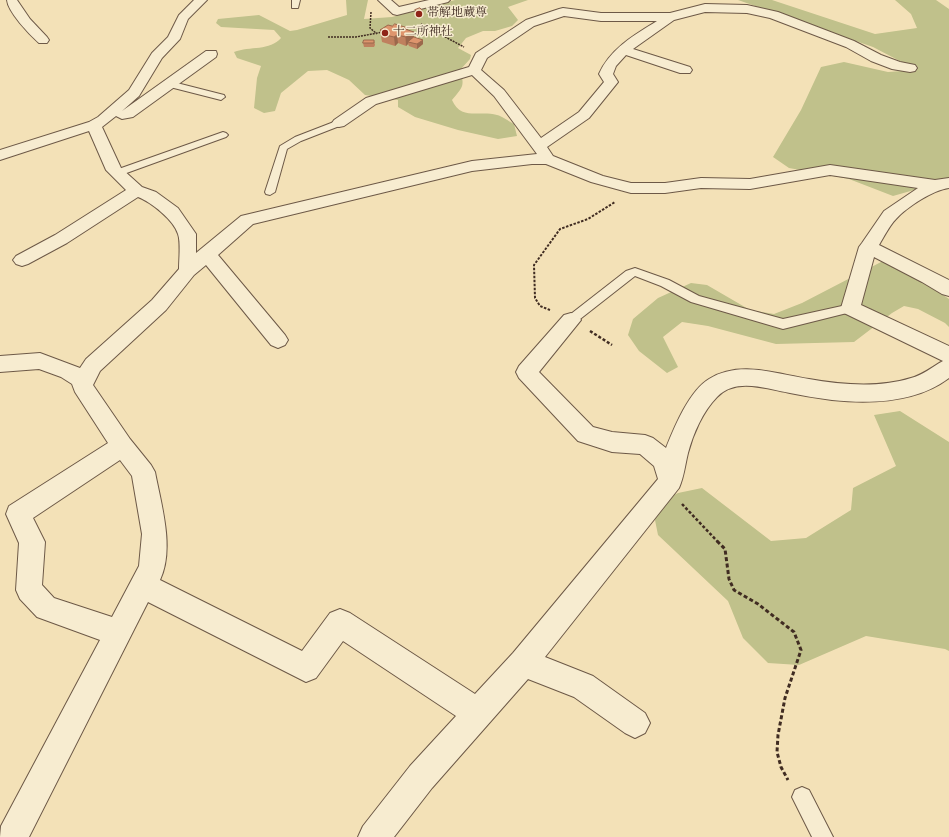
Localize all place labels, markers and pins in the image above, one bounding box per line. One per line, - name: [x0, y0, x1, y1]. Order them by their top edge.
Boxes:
- place label: 帯解地蔵尊: [427, 7, 487, 21]
- marker: 帯解地蔵尊: [414, 9, 424, 19]
- place label: 十二所神社: [393, 26, 453, 40]
- marker: 十二所神社: [380, 28, 390, 38]

